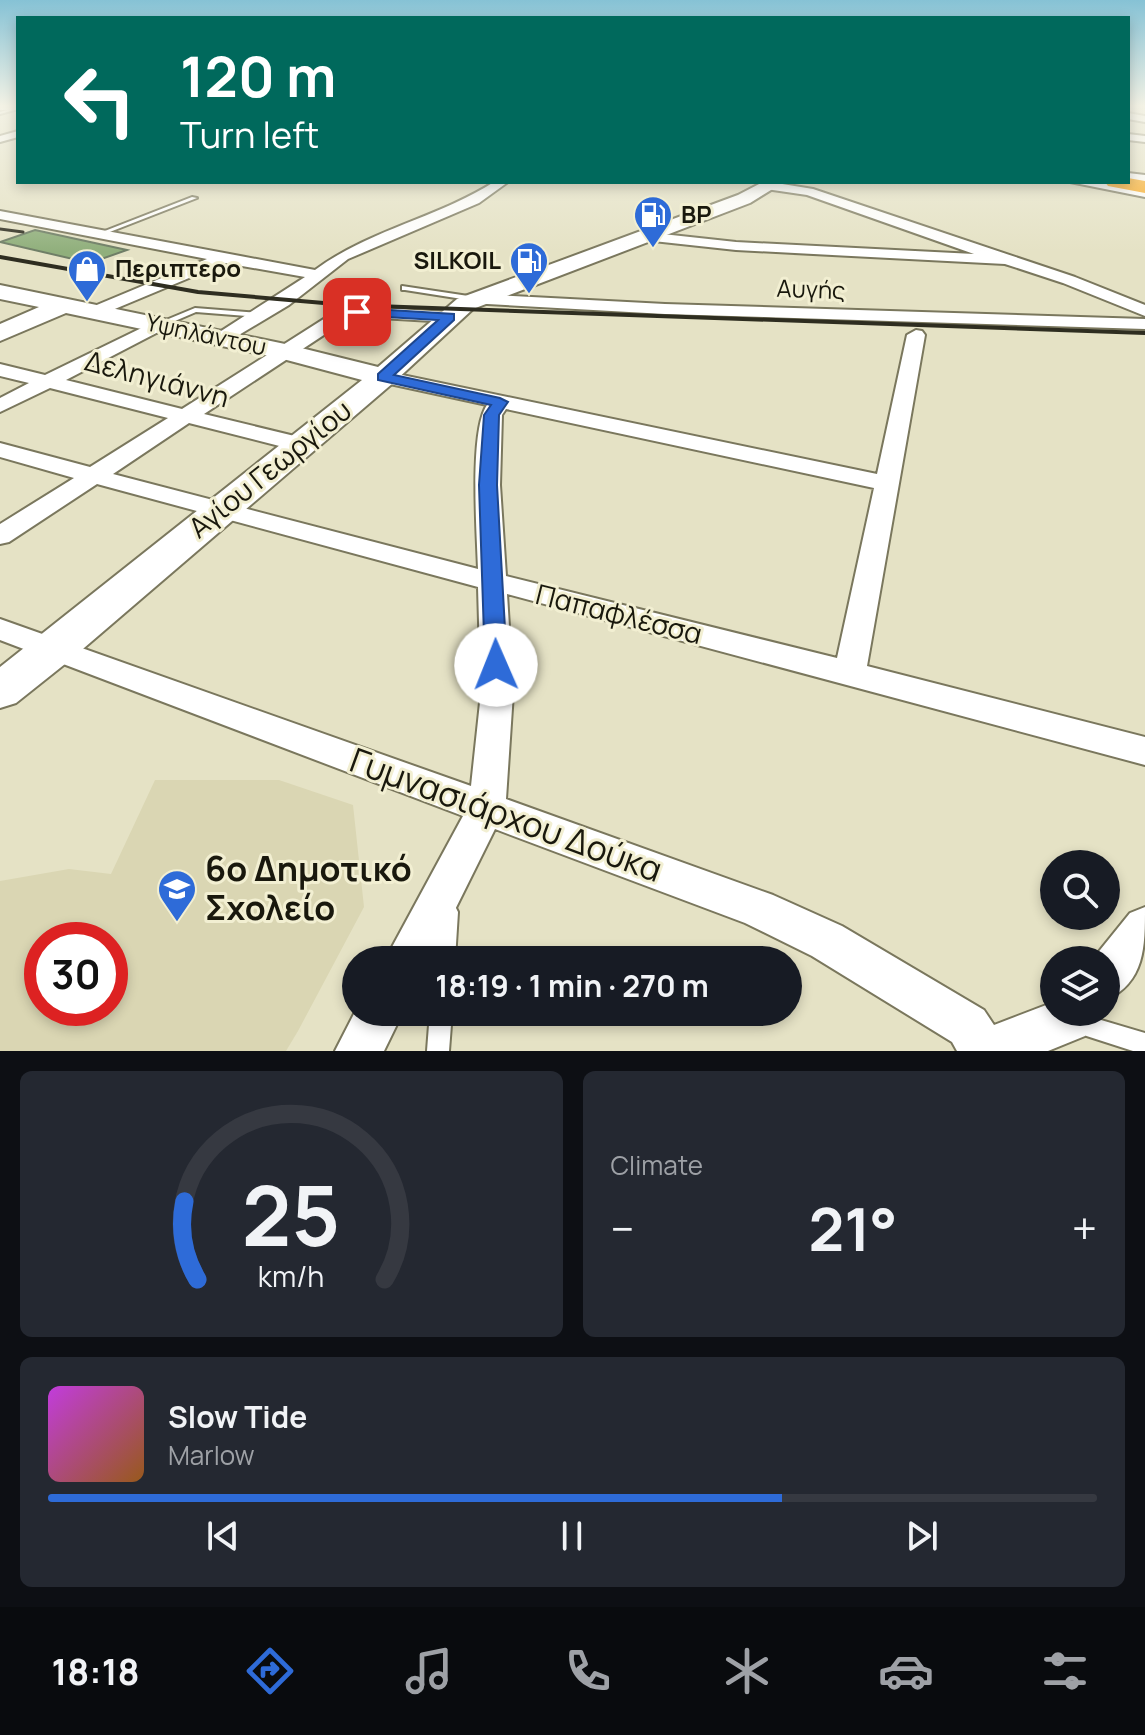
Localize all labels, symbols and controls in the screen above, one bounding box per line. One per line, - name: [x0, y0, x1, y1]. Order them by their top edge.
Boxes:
- text: 120 m: [180, 37, 336, 114]
- icon: left: [48, 48, 152, 152]
- text: Turn left: [180, 110, 319, 159]
- fuel station icon: BP: [632, 194, 674, 249]
- place label: BP: [681, 197, 711, 230]
- fuel station icon: SILKOIL: [508, 240, 550, 295]
- place label: SILKOIL: [414, 243, 501, 276]
- shop icon: Περιπτερο: [66, 248, 108, 303]
- place label: Περιπτερο: [115, 251, 241, 284]
- street label: Αυγής: [776, 271, 846, 306]
- pin: [323, 278, 391, 346]
- icon: arrive: [335, 290, 379, 334]
- street label: Υψηλάντου: [143, 305, 270, 362]
- street label: Δεληγιάννη: [81, 341, 234, 415]
- street label: Αγίου Γεωργίου: [180, 391, 359, 546]
- street label: Παπαφλέσσα: [532, 574, 706, 652]
- position arrow: [454, 623, 538, 707]
- street label: Γυμνασιάρχου Δούκα: [344, 736, 669, 892]
- place label: 6ο Δημοτικό Σχολείο: [205, 845, 412, 930]
- map controls: [1040, 850, 1120, 1026]
- button: search: [1040, 850, 1120, 930]
- school or university icon: 6ο Δημοτικό Σχολείο: [156, 868, 198, 923]
- speed limit sign: 30: [24, 922, 128, 1026]
- button: layers: [1040, 946, 1120, 1026]
- text: 18:19 · 1 min · 270 m: [435, 965, 709, 1006]
- text: Climate: [611, 1147, 703, 1183]
- text: 25: [242, 1157, 340, 1271]
- text: 21°: [808, 1187, 897, 1269]
- text: −: [611, 1198, 634, 1258]
- text: +: [1072, 1198, 1097, 1258]
- text: km/h: [258, 1257, 324, 1296]
- text: Slow Tide: [168, 1396, 307, 1437]
- text: Marlow: [168, 1437, 255, 1473]
- icon: previous: [201, 1514, 245, 1558]
- icon: pause: [550, 1514, 594, 1558]
- icon: next: [900, 1514, 944, 1558]
- icon: directions: [242, 1643, 298, 1699]
- icon: music: [401, 1643, 457, 1699]
- icon: phone: [560, 1643, 616, 1699]
- icon: climate: [719, 1643, 775, 1699]
- icon: car: [878, 1643, 934, 1699]
- icon: filters: [1037, 1643, 1093, 1699]
- text: 18:18: [52, 1647, 139, 1696]

